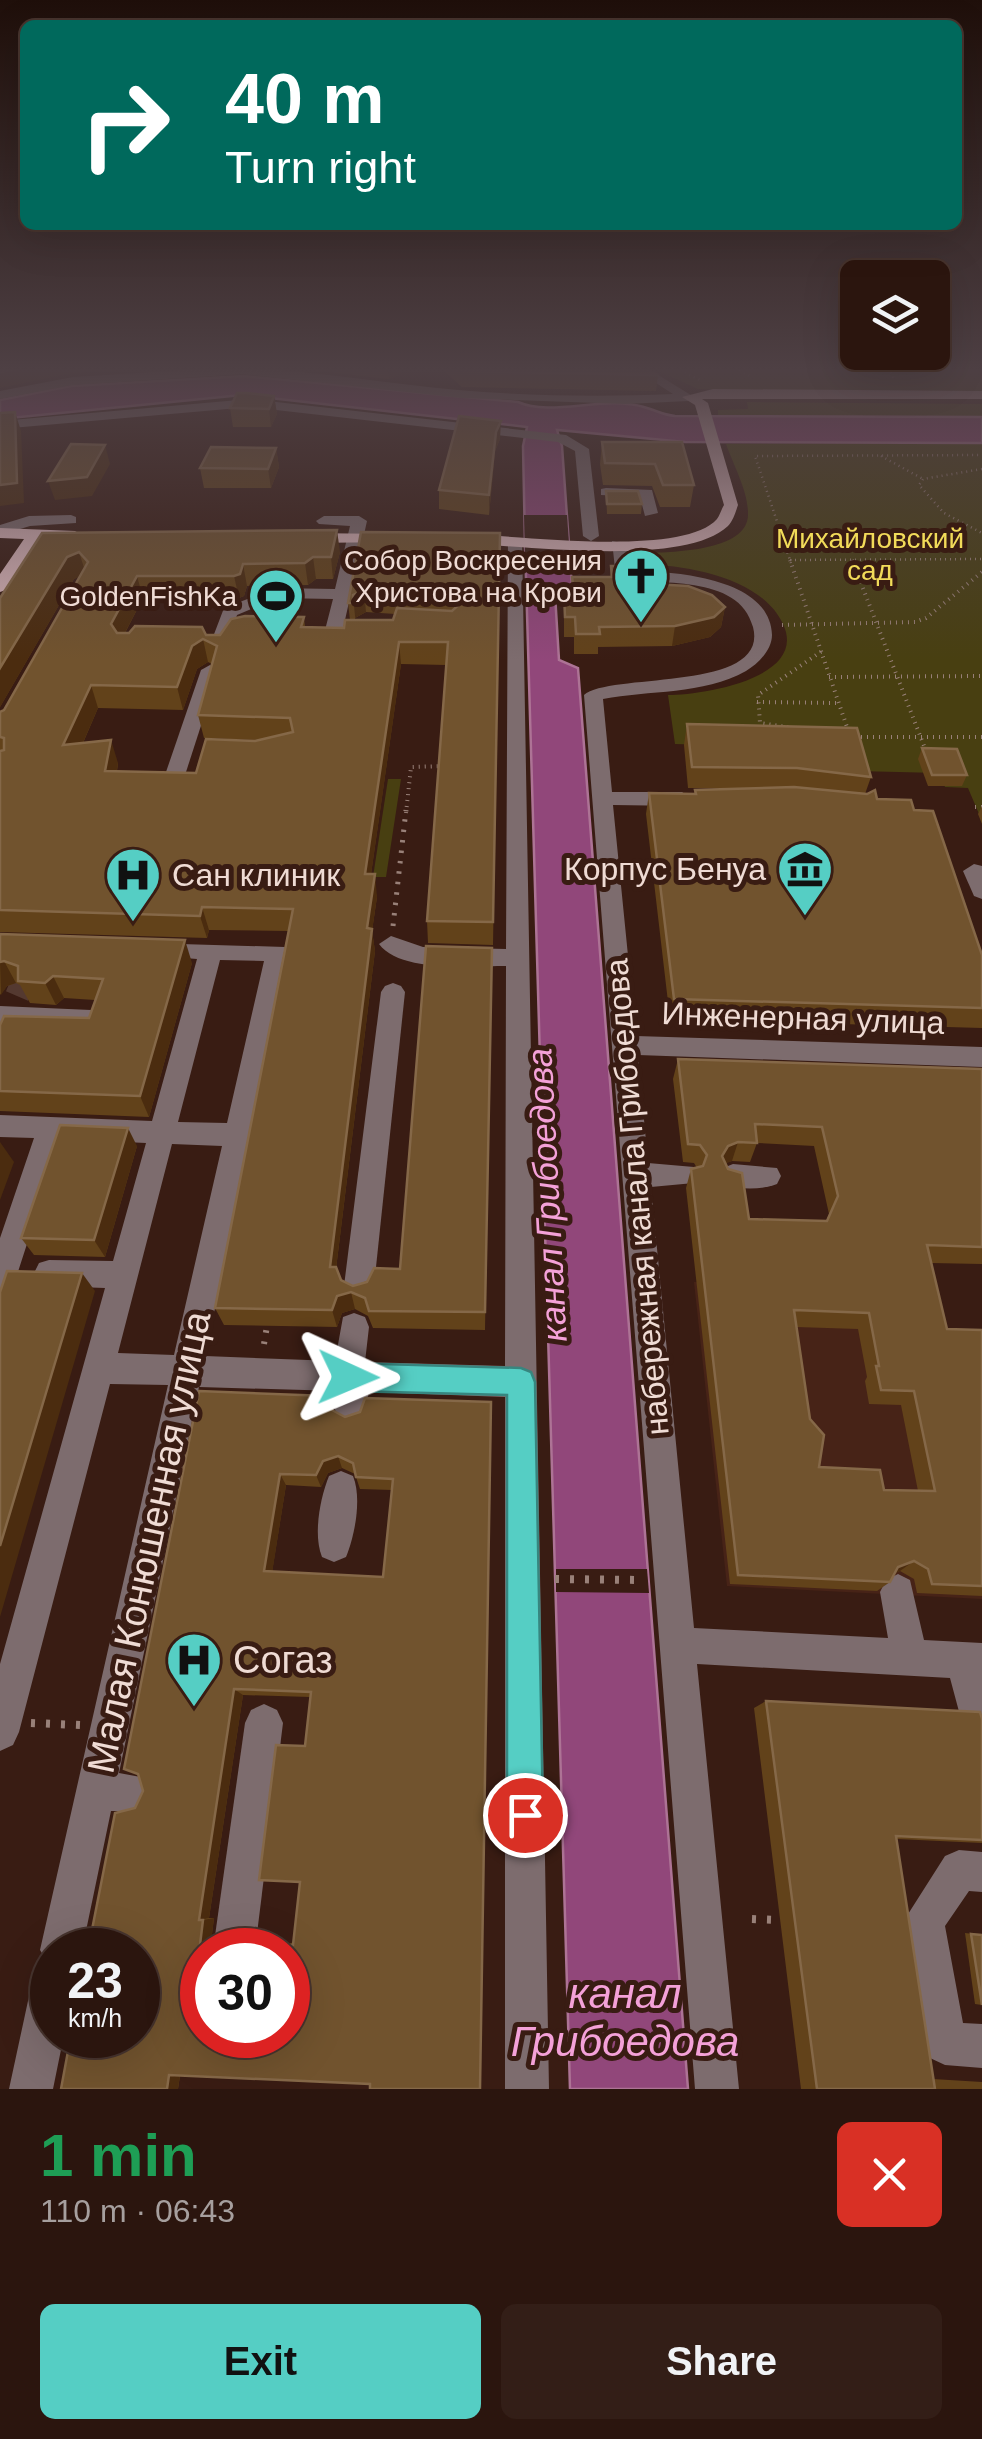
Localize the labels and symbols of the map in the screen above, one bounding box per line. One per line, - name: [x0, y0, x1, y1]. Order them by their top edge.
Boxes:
- park label: Михайловский сад: [776, 523, 964, 586]
- place label: Собор Воскресения Христова на Крови: [344, 545, 602, 608]
- church icon: Собор Воскресения Христова на Крови: [611, 546, 671, 625]
- sports icon: GoldenFishKa: [246, 566, 306, 645]
- place label: GoldenFishKa: [60, 581, 237, 612]
- museum icon: Корпус Бенуа: [775, 839, 835, 918]
- hospital icon: Сан клиник: [103, 845, 163, 924]
- place label: Корпус Бенуа: [564, 851, 766, 887]
- place label: Сан клиник: [172, 857, 341, 893]
- street label: набережная канала Грибоедова: [598, 957, 676, 1437]
- street label: Инженерная улица: [661, 995, 945, 1041]
- water label: канал Грибоедова: [519, 1047, 574, 1343]
- street label: Малая Конюшенная улица: [80, 1307, 219, 1777]
- position arrow: [296, 1325, 400, 1429]
- hospital icon: Согаз: [164, 1630, 224, 1709]
- place label: Согаз: [233, 1639, 333, 1681]
- pin: [483, 1773, 568, 1858]
- speed limit sign: 30: [180, 1928, 310, 2058]
- water label: канал Грибоедова: [511, 1970, 739, 2065]

